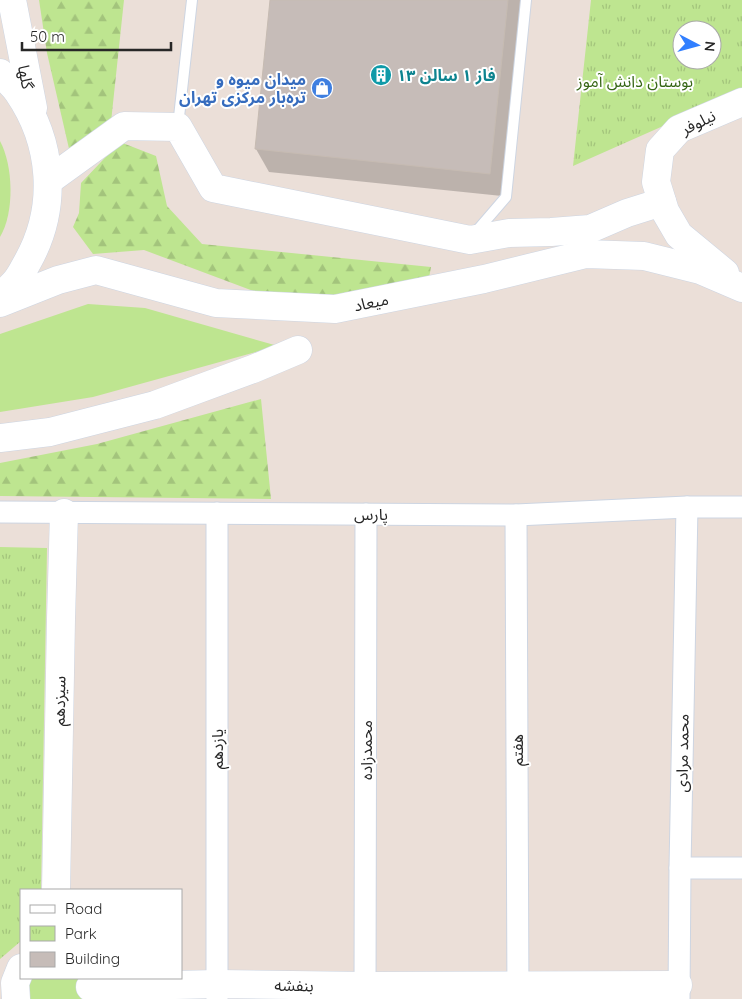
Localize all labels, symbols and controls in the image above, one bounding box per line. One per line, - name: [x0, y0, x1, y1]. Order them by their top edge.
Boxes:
- scale bar: [22, 20, 171, 52]
- north arrow: [672, 20, 722, 70]
- text: 50 m: [30, 27, 65, 46]
- text: N: [700, 40, 719, 52]
- street label: گلها: [14, 63, 38, 91]
- building icon: فاز ۱ سالن ۱۳: [369, 63, 393, 87]
- place label: فاز ۱ سالن ۱۳: [397, 65, 496, 85]
- place label: میدان میوه و تره‌بار مرکزی تهران: [179, 69, 306, 107]
- park label: بوستان دانش آموز: [576, 71, 693, 91]
- shop icon: میدان میوه و تره‌بار مرکزی تهران: [310, 76, 334, 100]
- street label: نیلوفر: [676, 105, 719, 139]
- street label: میعاد: [352, 289, 390, 315]
- street label: پارس: [354, 504, 388, 525]
- street label: سیزدهم: [49, 676, 72, 726]
- street label: محمد مرادی: [671, 714, 693, 792]
- street label: محمدزاده: [356, 720, 376, 780]
- street label: یازدهم: [207, 729, 230, 769]
- street label: هفتم: [507, 734, 530, 766]
- legend: [20, 889, 182, 979]
- text: Road: [65, 899, 102, 918]
- text: Park: [65, 924, 97, 943]
- text: Building: [65, 949, 120, 968]
- street label: بنفشه: [274, 975, 314, 995]

